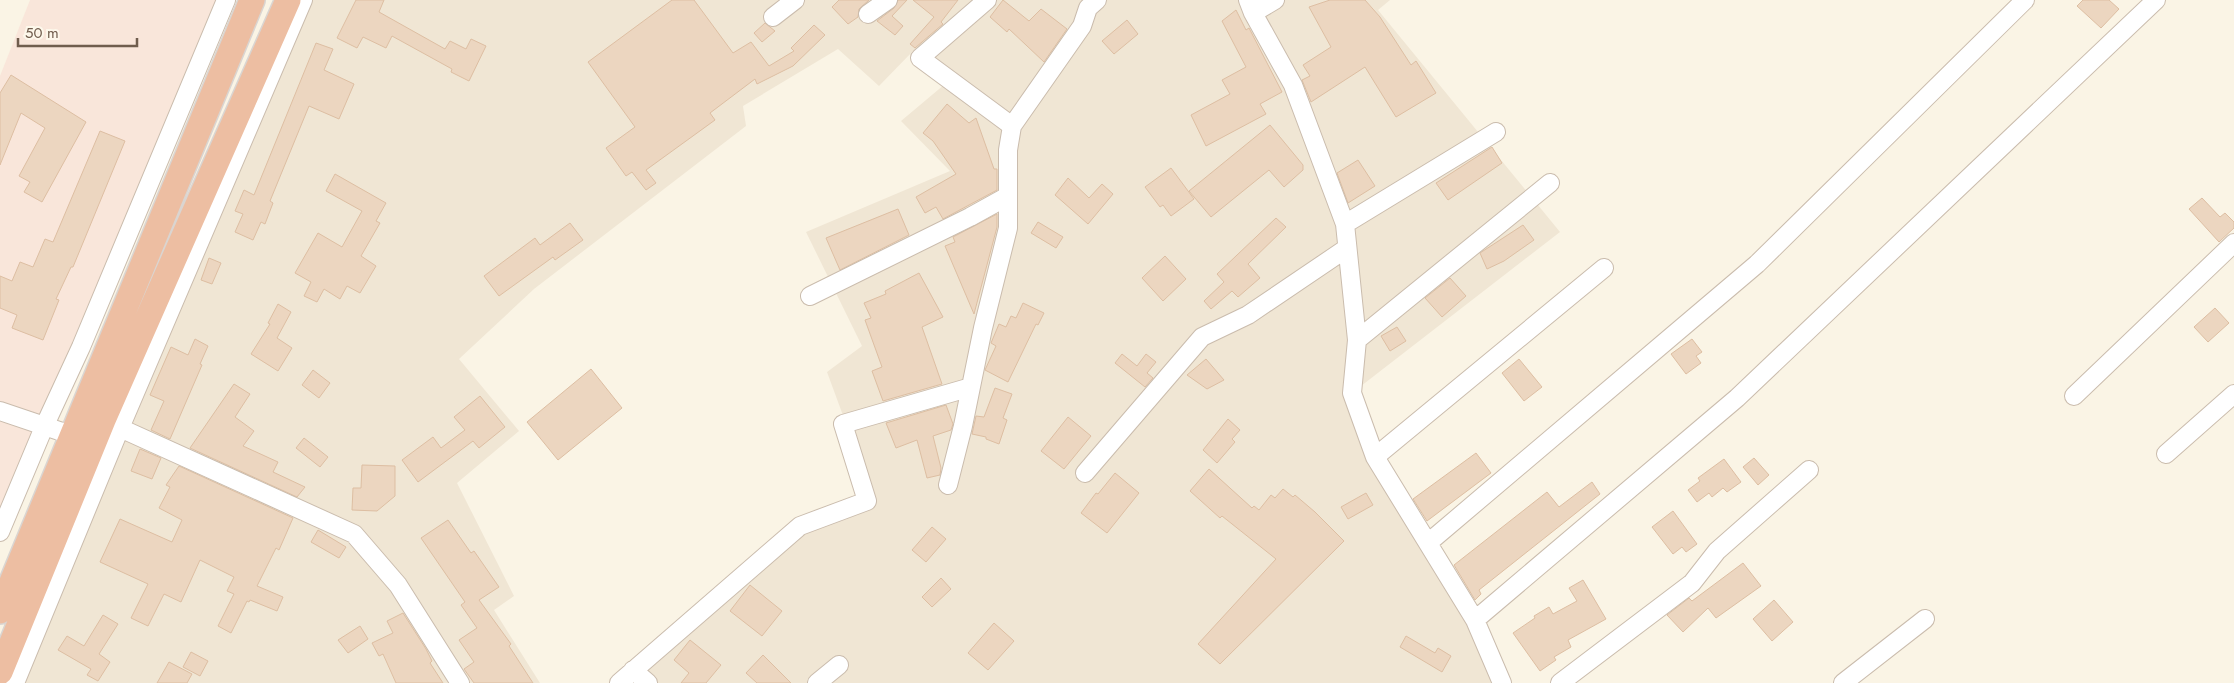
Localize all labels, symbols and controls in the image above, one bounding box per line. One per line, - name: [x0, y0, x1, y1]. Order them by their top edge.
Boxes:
- scale bar: [18, 15, 136, 47]
- text: 50 m: [25, 22, 59, 44]

